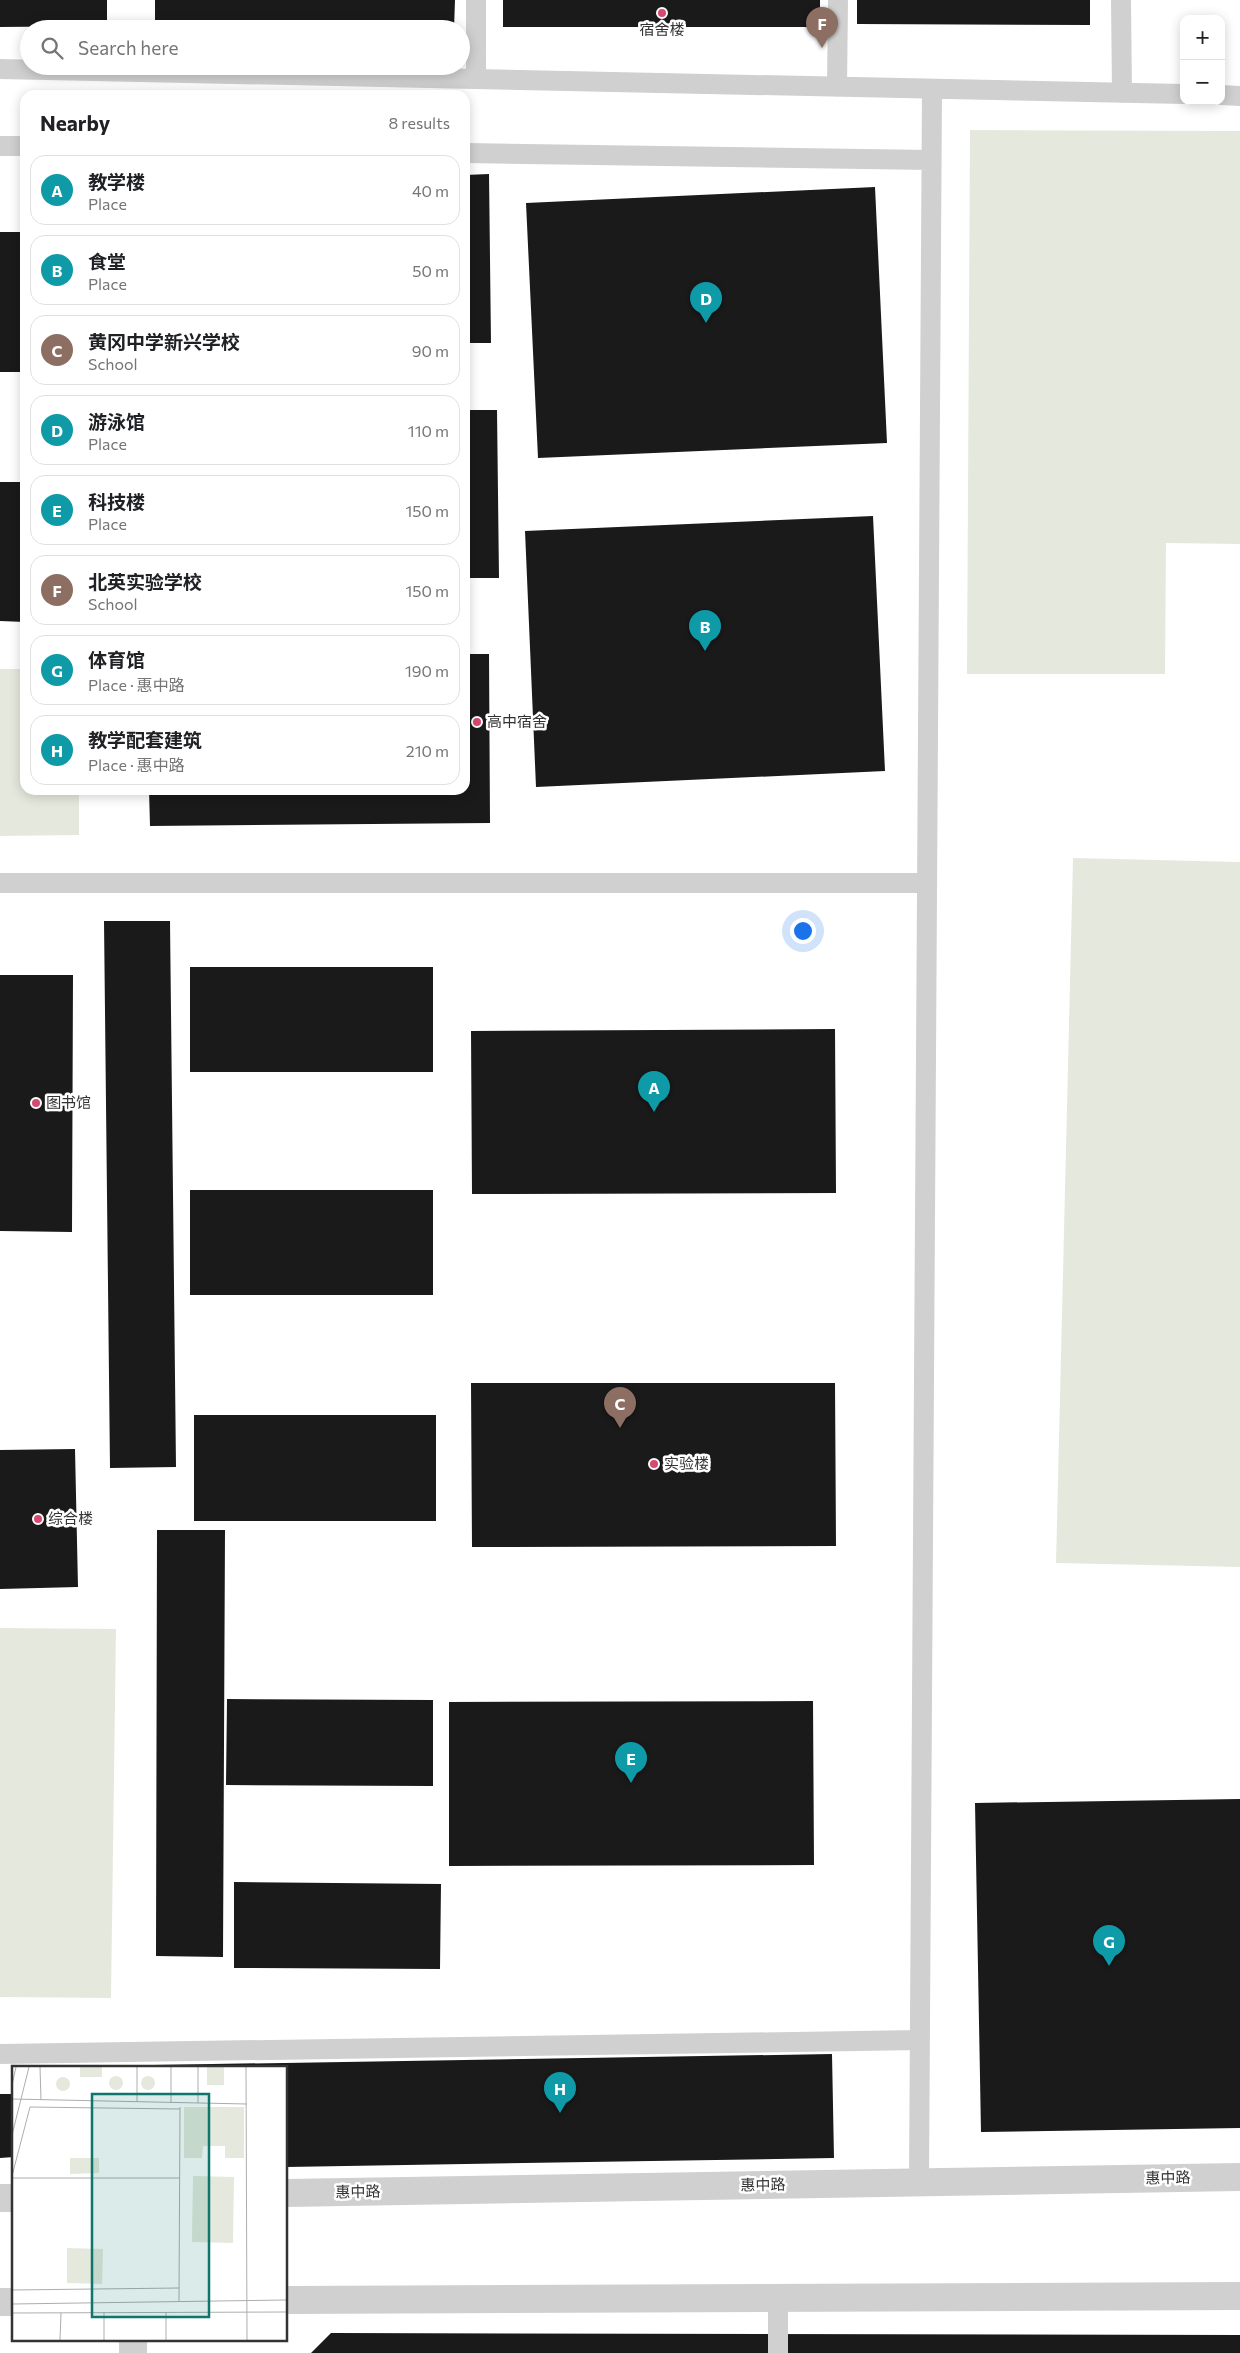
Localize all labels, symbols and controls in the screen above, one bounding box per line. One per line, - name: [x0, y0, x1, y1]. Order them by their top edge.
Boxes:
- marker: 宿舍楼: [656, 7, 668, 19]
- pin: F: [806, 7, 838, 48]
- map controls: [1180, 15, 1225, 105]
- button: +: [1180, 15, 1225, 60]
- search box: [20, 20, 470, 75]
- place label: 宿舍楼: [639, 20, 685, 38]
- icon: search: [38, 34, 66, 62]
- text: Search here: [78, 36, 178, 59]
- button: −: [1180, 60, 1225, 105]
- text: Nearby: [40, 110, 110, 135]
- text: 8 results: [389, 113, 450, 132]
- text: 教学楼: [88, 170, 145, 193]
- text: A: [51, 181, 63, 200]
- text: 40 m: [412, 181, 449, 200]
- text: Place: [88, 194, 127, 213]
- text: 食堂: [88, 250, 126, 273]
- text: B: [52, 261, 62, 280]
- text: 50 m: [412, 261, 449, 280]
- text: Place: [88, 274, 127, 293]
- pin: D: [690, 282, 722, 323]
- text: 黄冈中学新兴学校: [88, 330, 240, 353]
- text: C: [52, 341, 62, 360]
- text: 90 m: [412, 341, 449, 360]
- text: School: [88, 354, 138, 373]
- text: 游泳馆: [88, 410, 145, 433]
- text: D: [51, 421, 63, 440]
- text: 110 m: [408, 421, 449, 440]
- text: Place: [88, 434, 127, 453]
- text: 科技楼: [88, 490, 145, 513]
- text: E: [52, 501, 62, 520]
- text: 150 m: [406, 501, 449, 520]
- text: Place: [88, 514, 127, 533]
- text: 北英实验学校: [88, 570, 202, 593]
- text: F: [52, 581, 62, 600]
- text: 150 m: [406, 581, 449, 600]
- text: School: [88, 594, 138, 613]
- pin: B: [689, 610, 721, 651]
- text: 体育馆: [88, 648, 145, 671]
- text: G: [51, 661, 63, 680]
- text: 190 m: [405, 661, 449, 680]
- text: Place · 惠中路: [88, 675, 185, 694]
- place label: 高中宿舍: [487, 712, 547, 730]
- marker: 高中宿舍: [471, 716, 483, 728]
- text: 教学配套建筑: [88, 728, 202, 751]
- text: H: [51, 741, 63, 760]
- text: 210 m: [406, 741, 449, 760]
- text: Place · 惠中路: [88, 755, 185, 774]
- your location: [790, 918, 816, 944]
- pin: A: [638, 1071, 670, 1112]
- place label: 图书馆: [46, 1093, 91, 1111]
- marker: 图书馆: [30, 1097, 42, 1109]
- pin: C: [604, 1387, 636, 1428]
- place label: 实验楼: [664, 1454, 709, 1472]
- marker: 实验楼: [648, 1458, 660, 1470]
- place label: 综合楼: [48, 1509, 93, 1527]
- marker: 综合楼: [32, 1513, 44, 1525]
- pin: E: [615, 1742, 647, 1783]
- pin: G: [1093, 1925, 1125, 1966]
- inset map: [12, 2066, 288, 2340]
- pin: H: [544, 2072, 576, 2113]
- street label: 惠中路: [1145, 2168, 1191, 2186]
- street label: 惠中路: [740, 2175, 786, 2193]
- street label: 惠中路: [335, 2182, 381, 2200]

